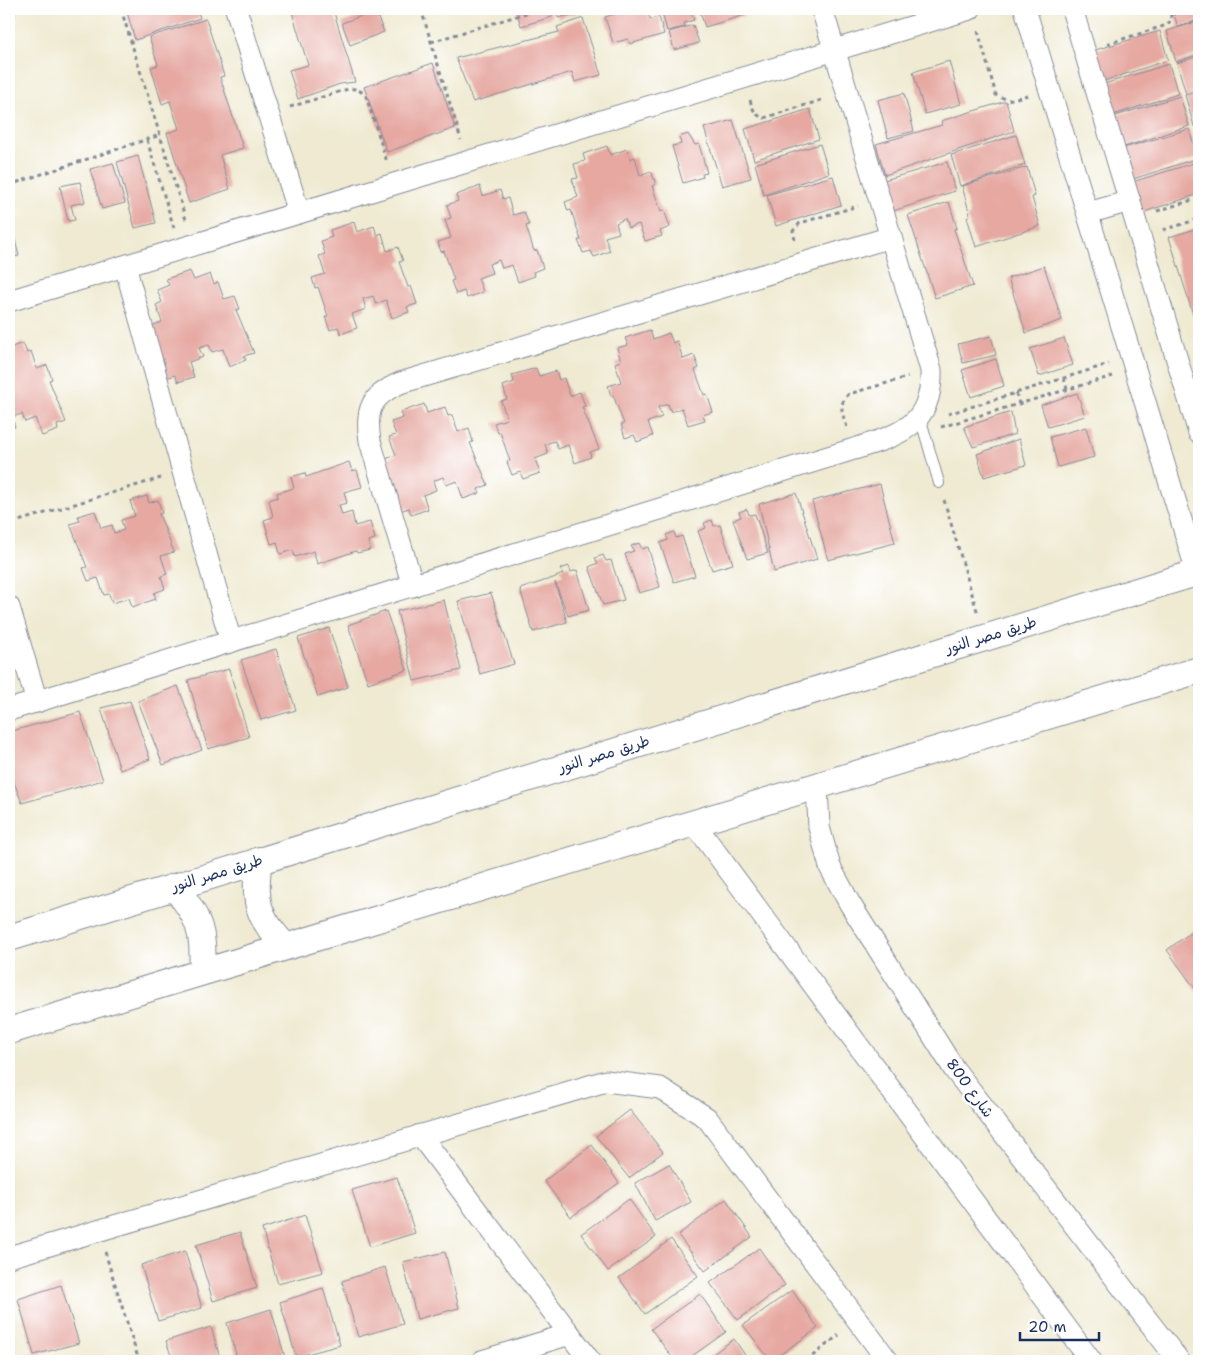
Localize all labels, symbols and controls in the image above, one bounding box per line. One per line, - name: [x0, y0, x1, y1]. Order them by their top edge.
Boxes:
- street label: طريق مصر النور: [942, 612, 1039, 659]
- street label: طريق مصر النور: [555, 731, 652, 778]
- street label: طريق مصر النور: [168, 850, 265, 897]
- street label: شارع 800: [942, 1054, 998, 1122]
- scale bar: [1020, 1310, 1099, 1342]
- text: 20 m: [1028, 1317, 1067, 1337]

